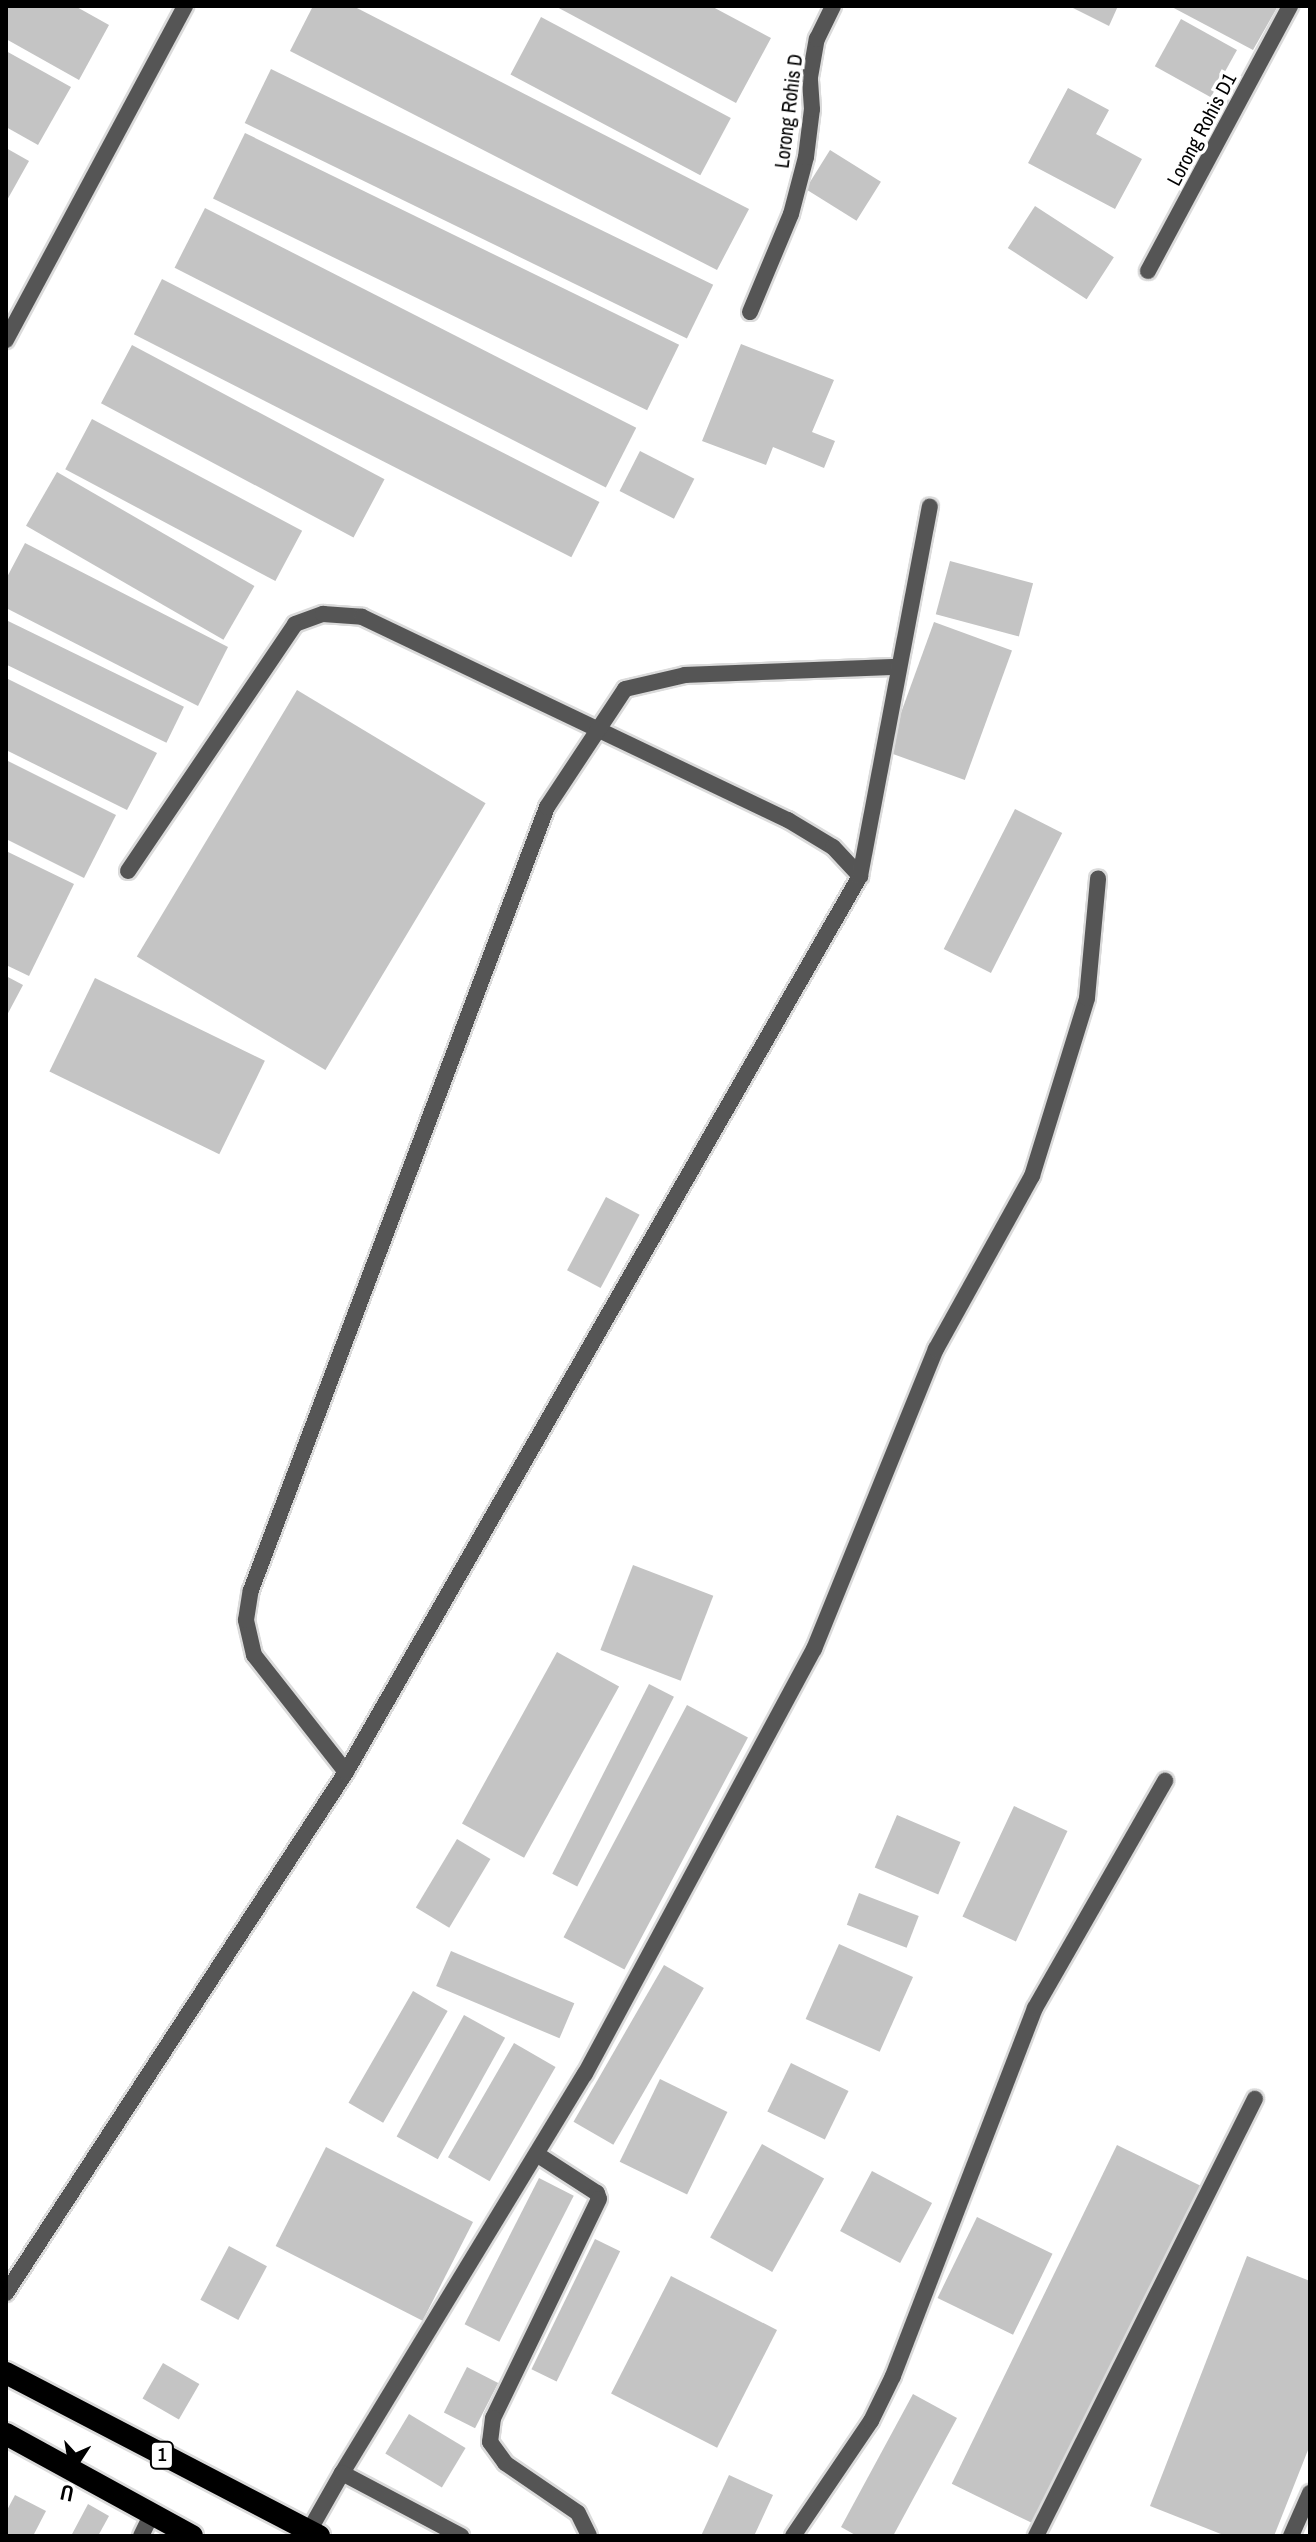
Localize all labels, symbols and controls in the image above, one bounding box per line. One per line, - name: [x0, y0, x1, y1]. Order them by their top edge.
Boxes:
- street label: Lorong Rohis D: [769, 53, 807, 169]
- street label: Lorong Rohis D1: [1161, 69, 1241, 189]
- north arrow: [32, 2430, 112, 2510]
- road number: 1: [148, 2441, 176, 2469]
- text: U: [58, 2477, 77, 2510]

